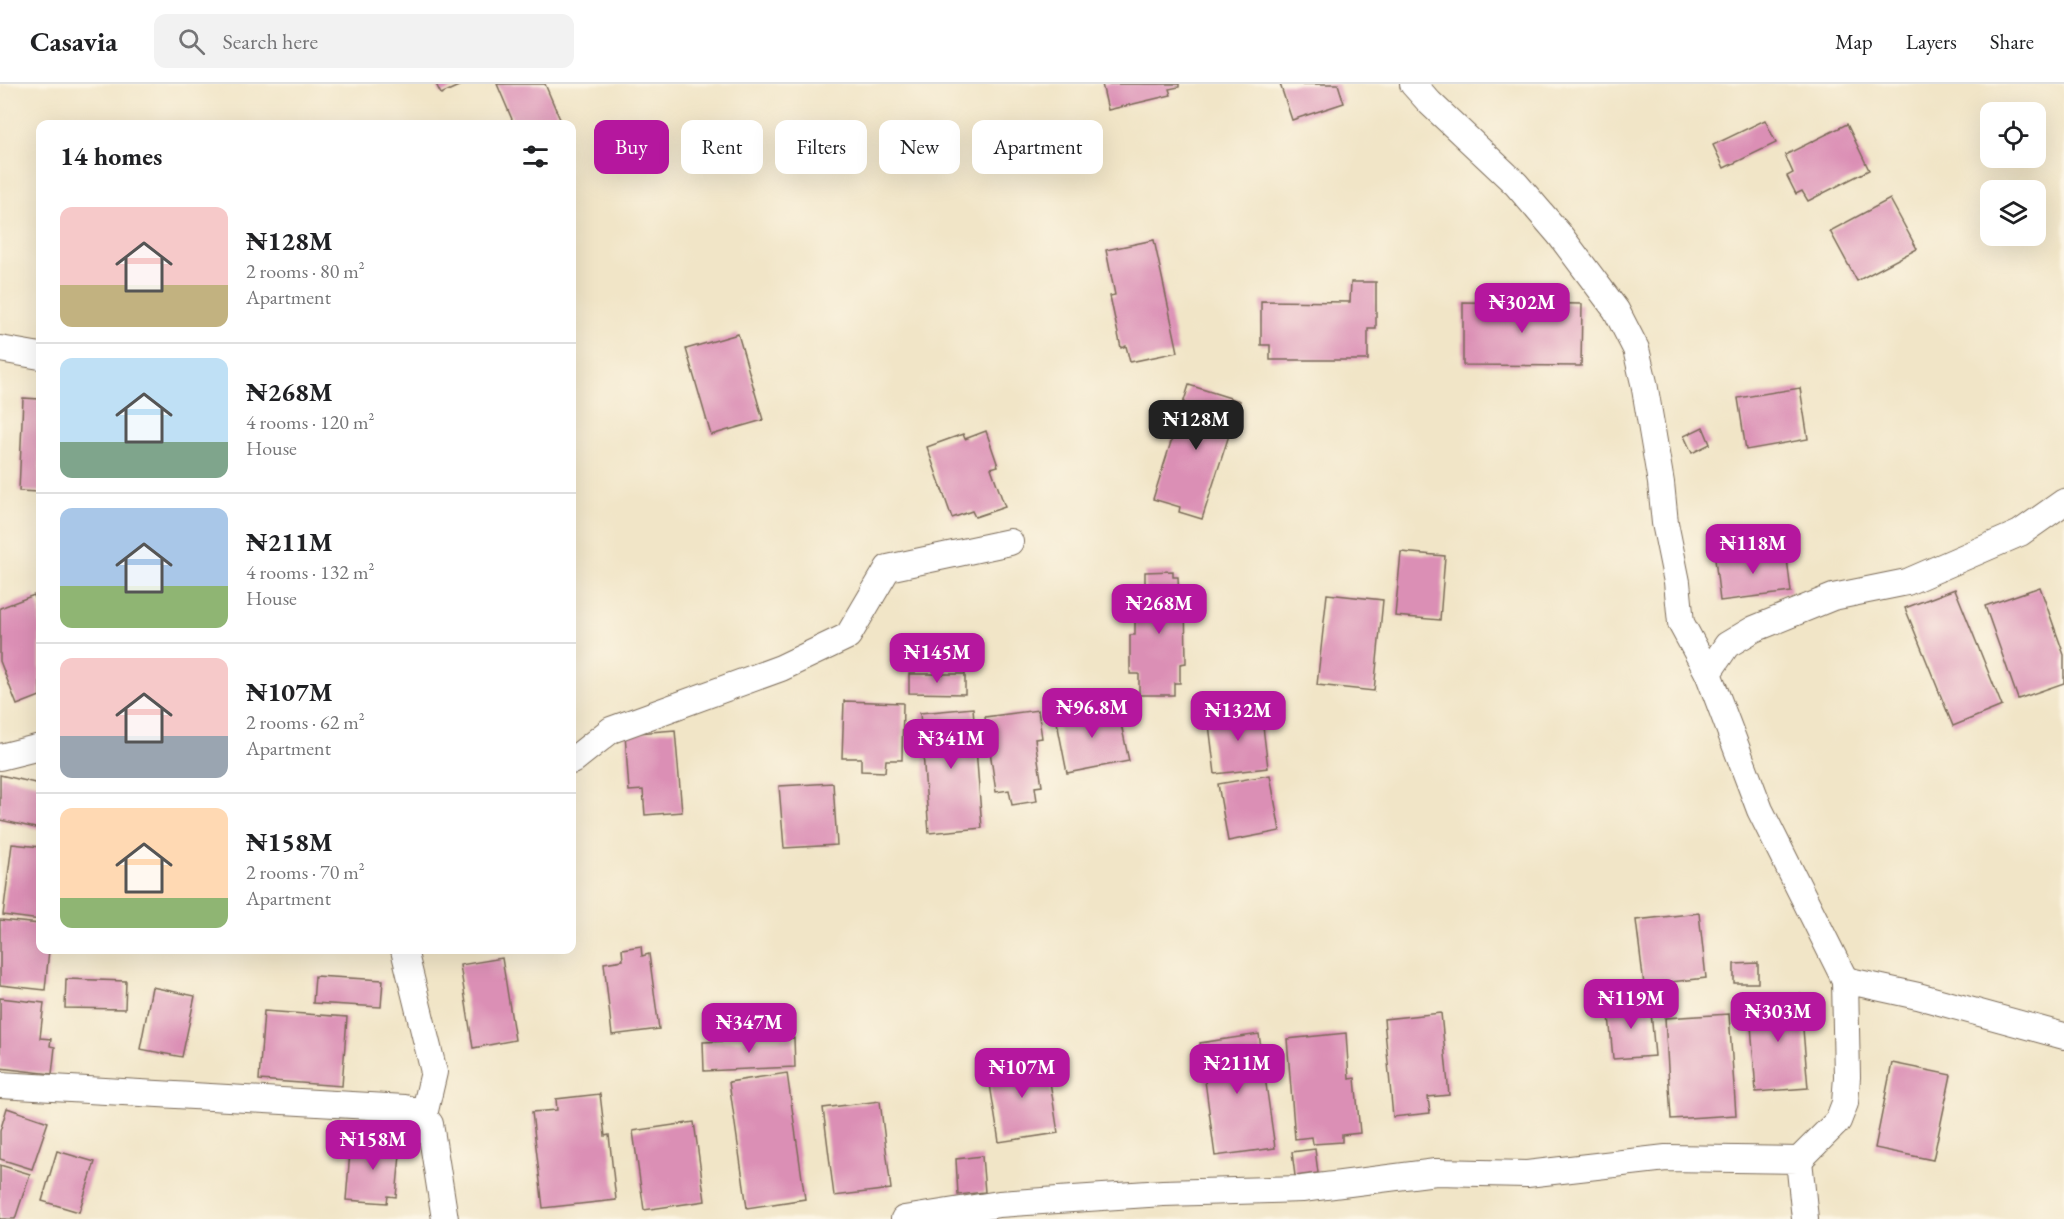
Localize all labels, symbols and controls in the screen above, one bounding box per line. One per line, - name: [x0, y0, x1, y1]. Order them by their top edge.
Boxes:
- search box: [154, 14, 574, 68]
- text: Casavia: [30, 23, 118, 59]
- icon: search: [175, 25, 208, 58]
- text: Search here: [223, 27, 318, 56]
- text: Map: [1835, 28, 1873, 55]
- text: Layers: [1906, 28, 1957, 55]
- text: Share: [1990, 28, 2034, 55]
- map controls: [1980, 102, 2046, 246]
- button: locate: [1980, 102, 2046, 168]
- chip: Buy: [594, 120, 669, 174]
- chip: Rent: [681, 120, 763, 174]
- chip: Filters: [775, 120, 867, 174]
- chip: New: [879, 120, 960, 174]
- chip: Apartment: [972, 120, 1103, 174]
- text: 14 homes: [60, 139, 162, 173]
- icon: filters: [519, 140, 552, 173]
- button: layers: [1980, 180, 2046, 246]
- text: ₦128M: [246, 224, 333, 258]
- icon: home: [108, 231, 180, 303]
- text: 2 rooms · 80 m²: [246, 258, 365, 284]
- pin: ₦302M: [1480, 283, 1564, 334]
- text: Apartment: [246, 284, 331, 310]
- text: ₦302M: [1489, 289, 1555, 315]
- text: ₦268M: [246, 375, 333, 409]
- icon: home: [108, 382, 180, 454]
- pin: ₦128M: [1154, 400, 1238, 451]
- text: ₦128M: [1163, 406, 1229, 432]
- text: 4 rooms · 120 m²: [246, 409, 374, 435]
- text: House: [246, 435, 297, 461]
- pin: ₦118M: [1711, 524, 1795, 575]
- text: ₦211M: [246, 525, 333, 559]
- text: ₦118M: [1720, 530, 1786, 556]
- icon: home: [108, 532, 180, 604]
- text: 4 rooms · 132 m²: [246, 559, 374, 585]
- pin: ₦268M: [1117, 584, 1201, 635]
- text: House: [246, 585, 297, 611]
- text: ₦268M: [1126, 590, 1192, 616]
- pin: ₦145M: [895, 633, 979, 684]
- text: ₦145M: [904, 639, 970, 665]
- text: ₦107M: [246, 675, 333, 709]
- icon: home: [108, 682, 180, 754]
- pin: ₦96.8M: [1043, 688, 1141, 739]
- pin: ₦132M: [1196, 691, 1280, 742]
- text: ₦96.8M: [1056, 694, 1128, 720]
- text: ₦132M: [1205, 697, 1271, 723]
- text: 2 rooms · 62 m²: [246, 709, 365, 735]
- pin: ₦341M: [909, 719, 993, 770]
- text: ₦341M: [918, 725, 984, 751]
- text: Apartment: [246, 735, 331, 761]
- text: ₦158M: [246, 825, 333, 859]
- icon: home: [108, 832, 180, 904]
- text: 2 rooms · 70 m²: [246, 859, 365, 885]
- text: Apartment: [246, 885, 331, 911]
- pin: ₦119M: [1589, 979, 1673, 1030]
- text: ₦119M: [1598, 985, 1664, 1011]
- pin: ₦303M: [1736, 992, 1820, 1043]
- text: ₦303M: [1745, 998, 1811, 1024]
- pin: ₦347M: [707, 1003, 791, 1054]
- text: ₦347M: [716, 1009, 782, 1035]
- pin: ₦211M: [1195, 1044, 1279, 1095]
- pin: ₦107M: [980, 1048, 1064, 1099]
- text: ₦211M: [1204, 1050, 1270, 1076]
- text: ₦107M: [989, 1054, 1055, 1080]
- pin: ₦158M: [331, 1120, 415, 1171]
- text: ₦158M: [340, 1126, 406, 1152]

